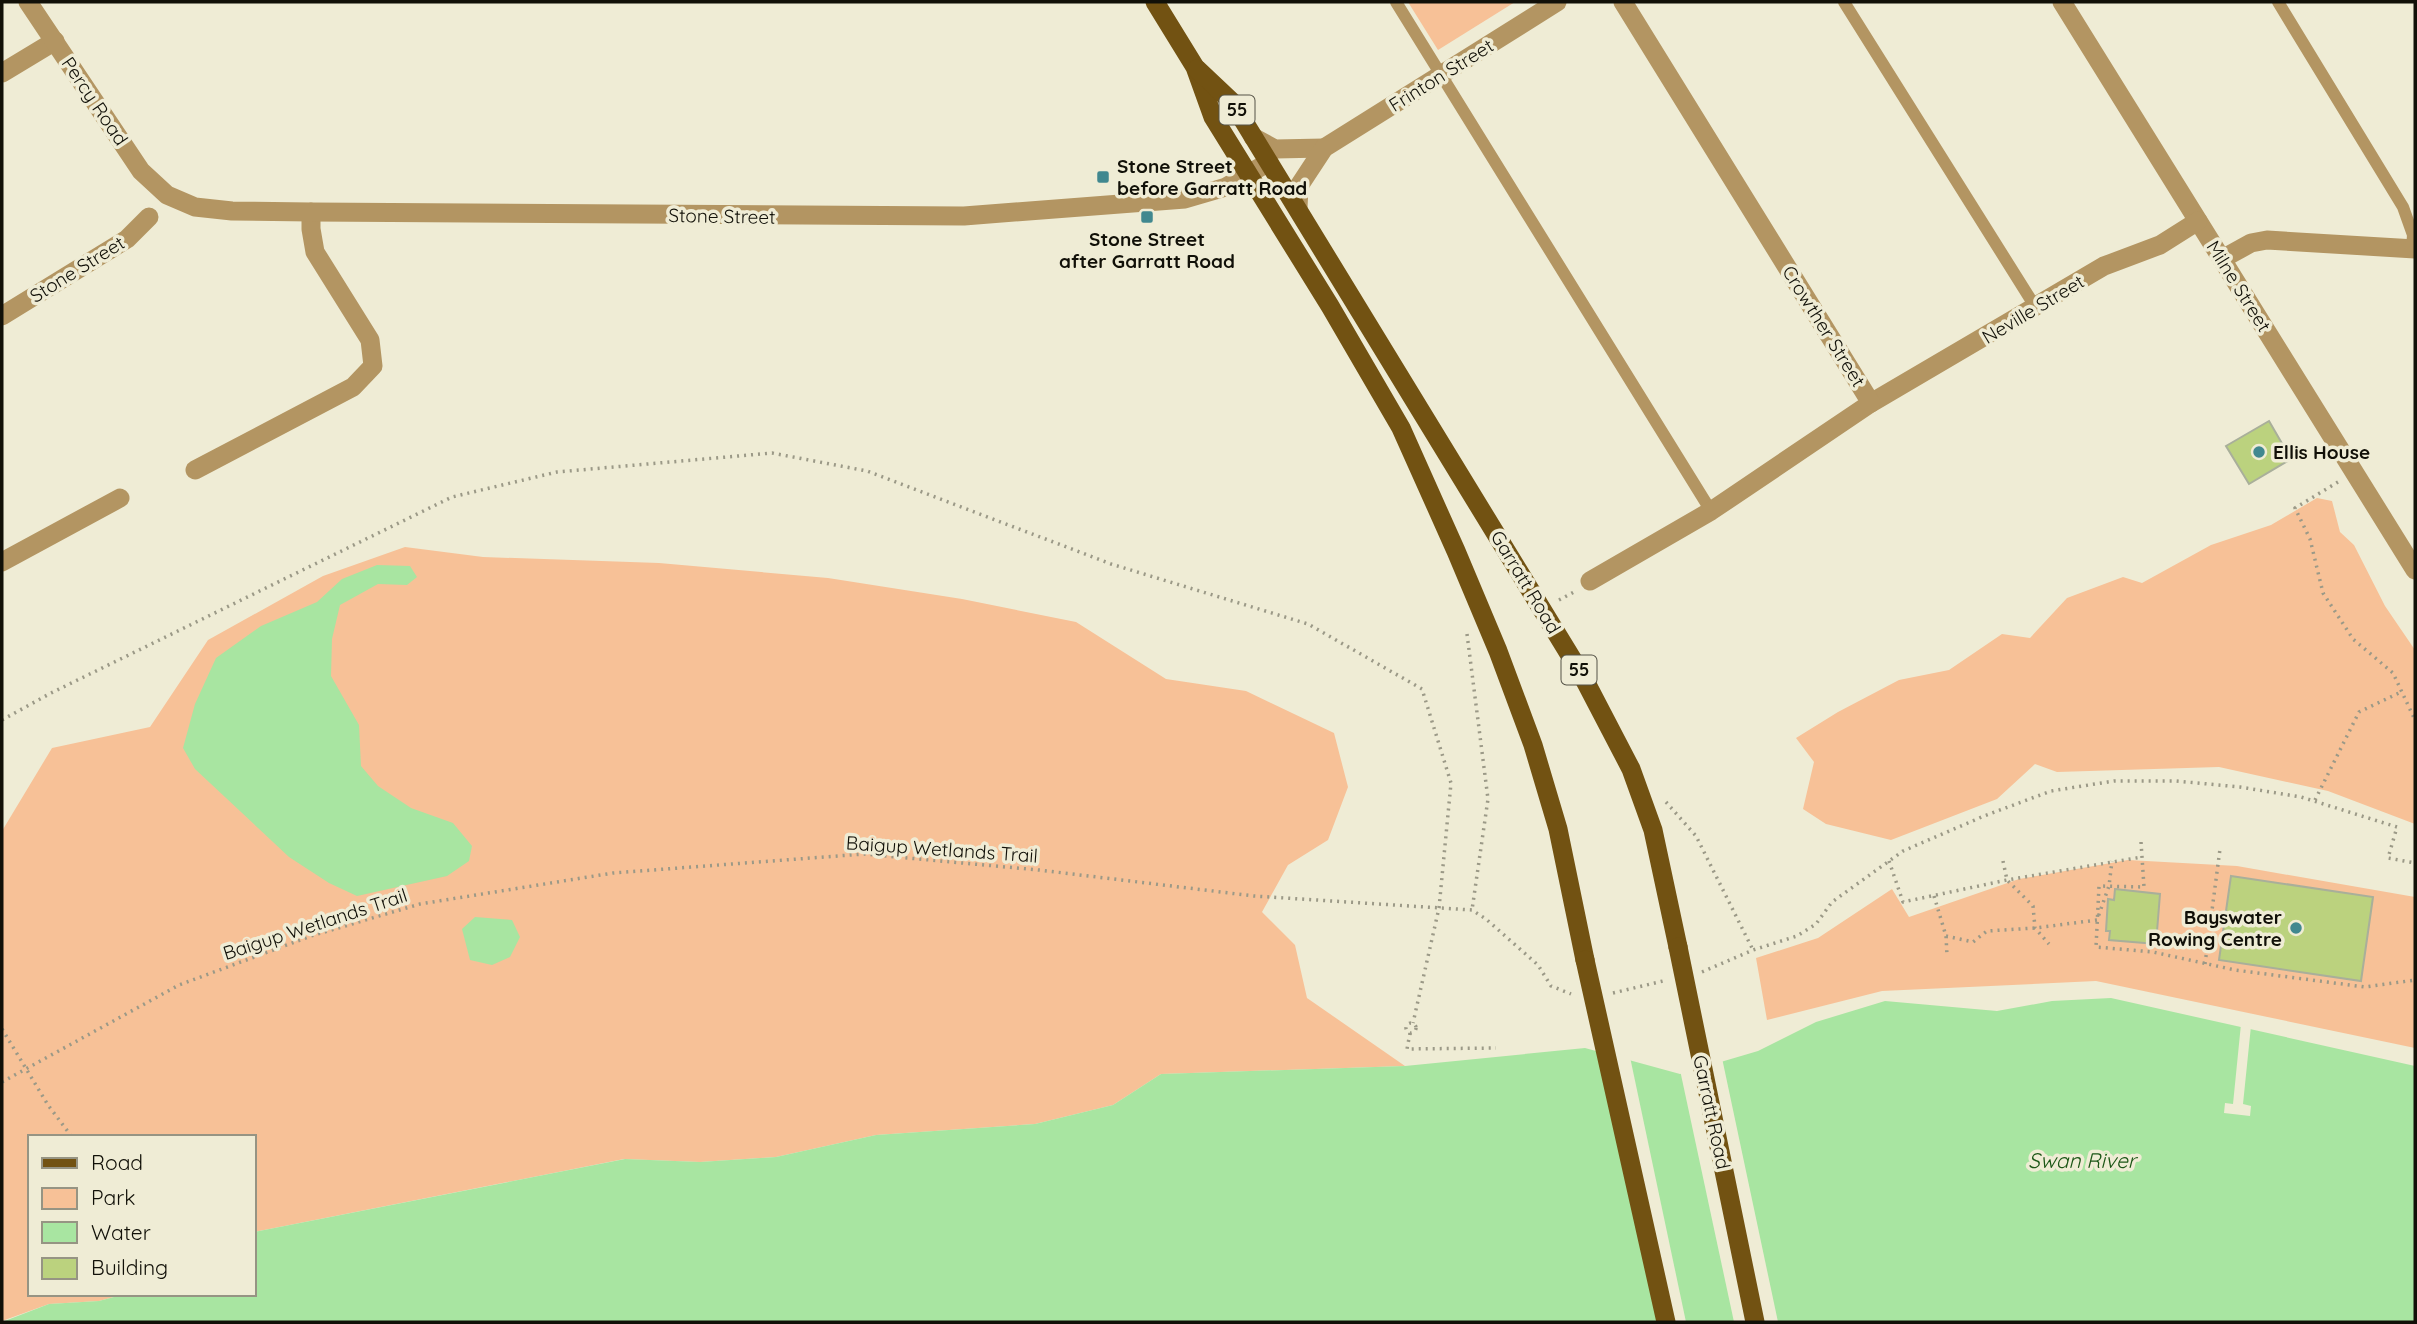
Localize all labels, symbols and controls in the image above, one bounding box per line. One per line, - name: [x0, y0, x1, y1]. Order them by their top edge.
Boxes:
- street label: Frinton Street: [1384, 33, 1498, 117]
- street label: Percy Road: [57, 52, 133, 150]
- road number: 55: [1220, 96, 1254, 124]
- place label: Stone Street before Garratt Road: [1117, 154, 1307, 200]
- marker: Stone Street before Garratt Road: [1095, 169, 1111, 185]
- street label: Stone Street: [668, 203, 776, 229]
- marker: Stone Street after Garratt Road: [1139, 209, 1155, 225]
- place label: Stone Street after Garratt Road: [1059, 227, 1235, 273]
- street label: Stone Street: [25, 230, 129, 308]
- street label: Milne Street: [2202, 236, 2276, 336]
- street label: Crowther Street: [1777, 261, 1871, 391]
- street label: Neville Street: [1978, 269, 2088, 349]
- place label: Ellis House: [2273, 440, 2370, 464]
- marker: Ellis House: [2251, 444, 2267, 460]
- street label: Garratt Road: [1486, 526, 1566, 638]
- road number: 55: [1562, 656, 1596, 684]
- street label: Baigup Wetlands Trail: [845, 830, 1039, 868]
- street label: Baigup Wetlands Trail: [220, 883, 410, 965]
- place label: Bayswater Rowing Centre: [2148, 905, 2282, 951]
- marker: Bayswater Rowing Centre: [2288, 920, 2304, 936]
- street label: Garratt Road: [1688, 1053, 1736, 1171]
- legend: [28, 1135, 256, 1296]
- water label: Swan River: [2028, 1147, 2139, 1173]
- text: Road: [91, 1149, 143, 1175]
- text: Park: [91, 1184, 135, 1210]
- text: Water: [91, 1219, 151, 1245]
- text: Building: [91, 1254, 168, 1280]

